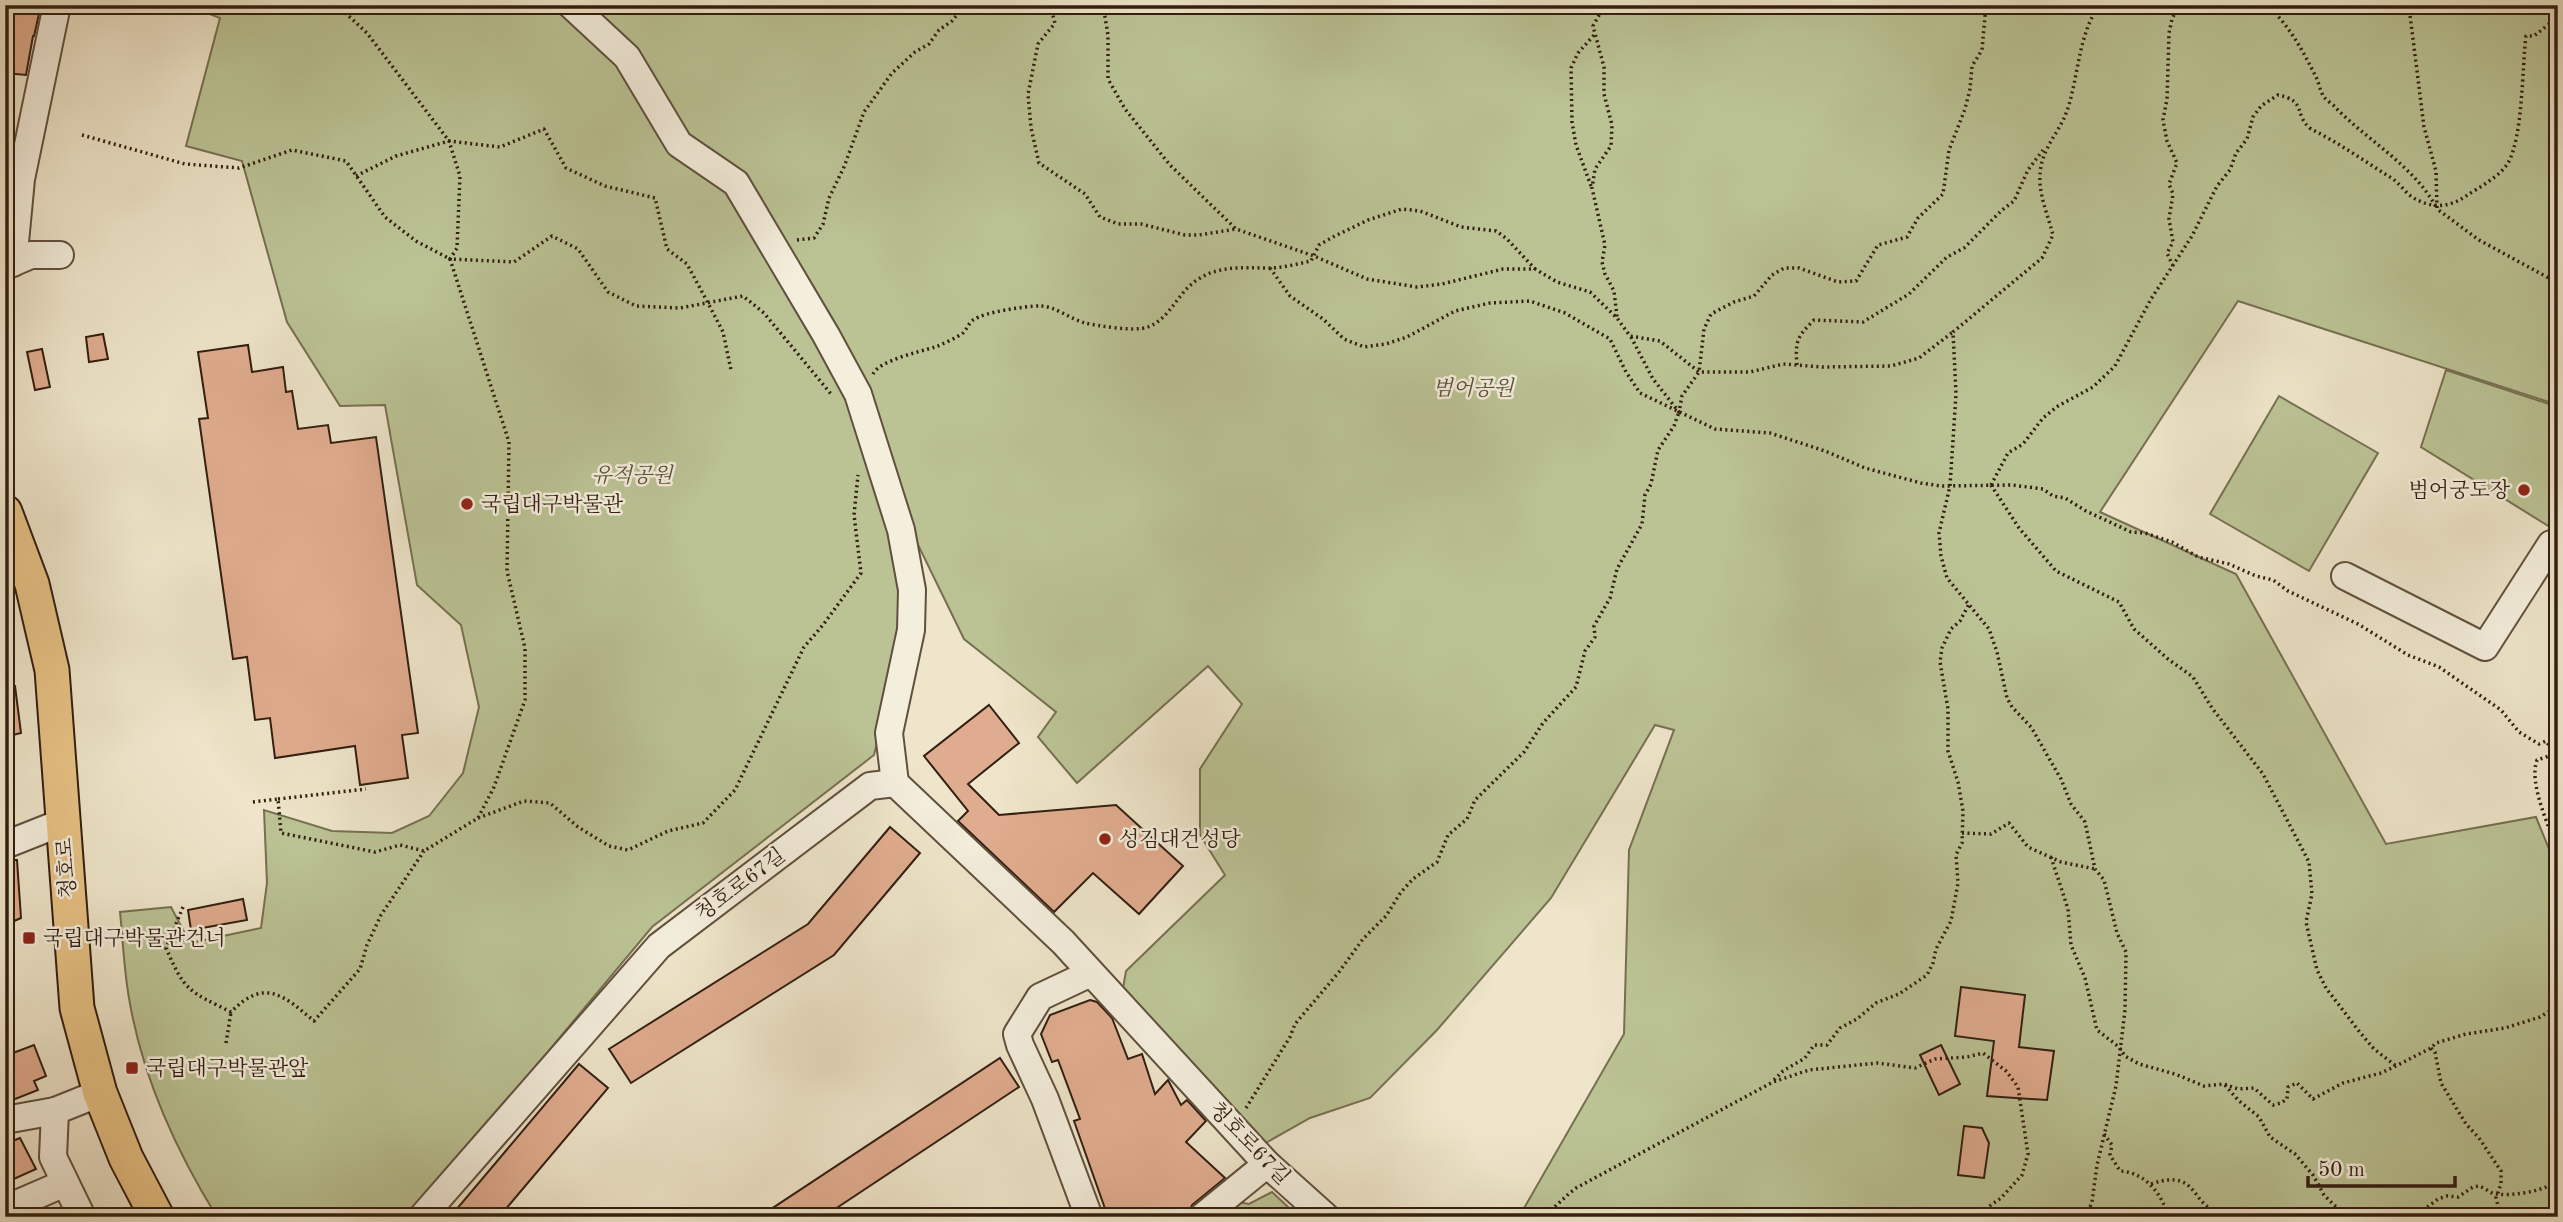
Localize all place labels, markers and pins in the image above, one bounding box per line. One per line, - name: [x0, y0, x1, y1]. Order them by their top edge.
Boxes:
- place label: 범어궁도장: [2409, 479, 2511, 502]
- marker: 범어궁도장: [2516, 482, 2532, 498]
- place label: 국립대구박물관: [481, 493, 624, 516]
- marker: 국립대구박물관: [459, 496, 475, 512]
- place label: 성김대건성당: [1119, 828, 1241, 851]
- marker: 성김대건성당: [1097, 831, 1113, 847]
- place label: 국립대구박물관건너: [43, 927, 226, 950]
- marker: 국립대구박물관건너: [21, 930, 37, 946]
- place label: 국립대구박물관앞: [146, 1057, 309, 1080]
- marker: 국립대구박물관앞: [124, 1060, 140, 1076]

